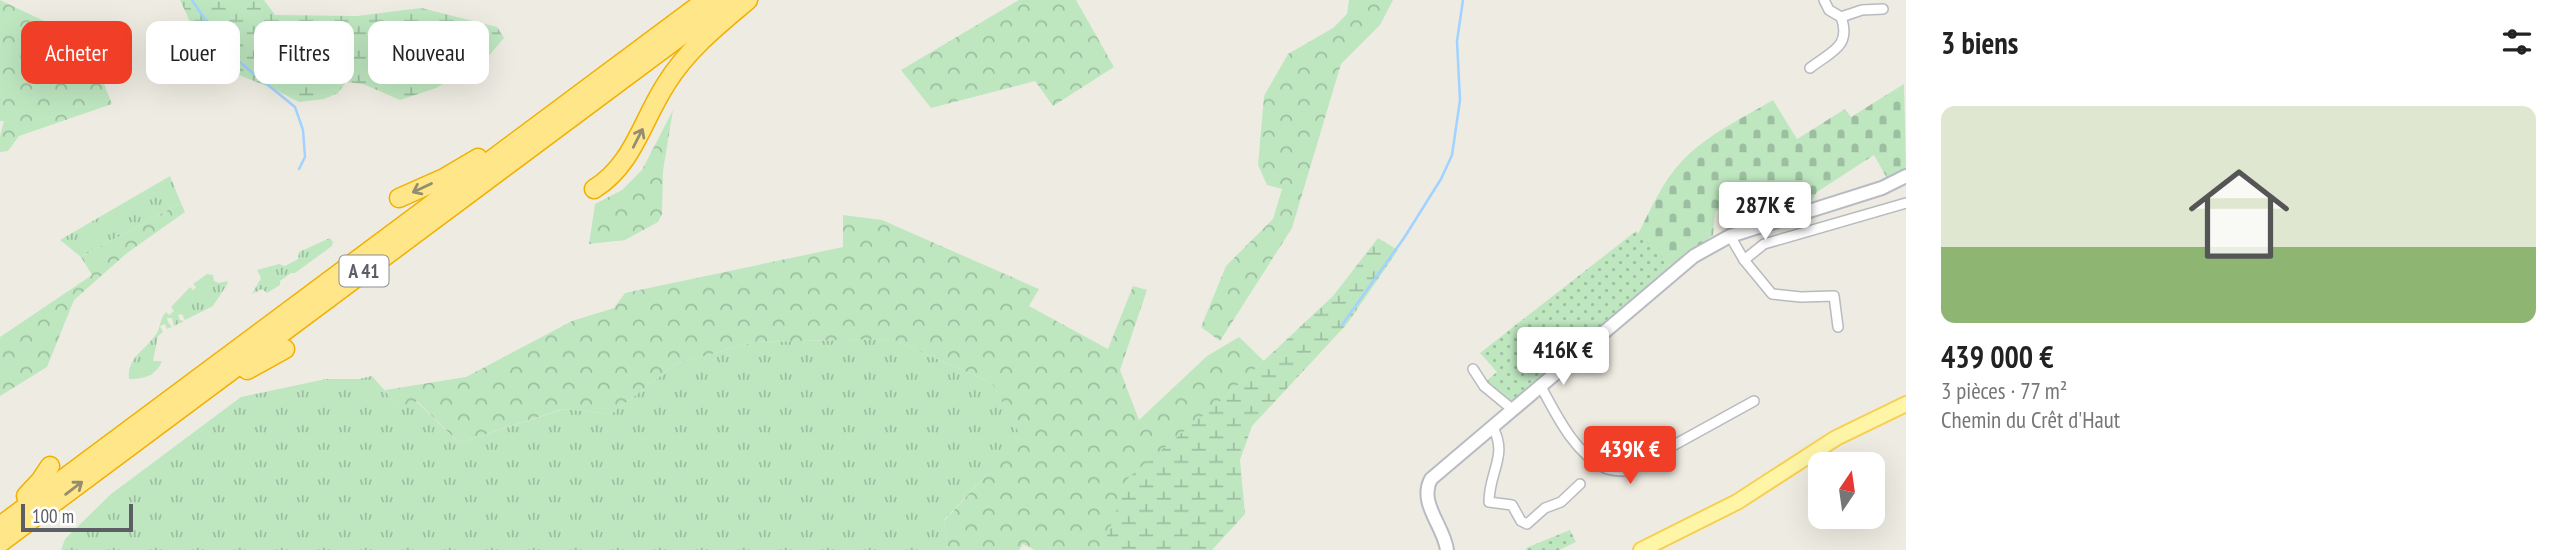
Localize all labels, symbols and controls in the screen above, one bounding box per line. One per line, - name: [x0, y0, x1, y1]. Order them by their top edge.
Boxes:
- chip: Acheter: [21, 21, 132, 84]
- chip: Louer: [146, 21, 240, 84]
- chip: Filtres: [254, 21, 354, 84]
- chip: Nouveau: [368, 21, 489, 84]
- text: 3 biens: [1941, 23, 2018, 62]
- icon: filters: [2498, 23, 2536, 61]
- one-way arrow: [631, 129, 645, 149]
- icon: home: [2176, 151, 2302, 277]
- one-way arrow: [412, 181, 433, 195]
- pin: 287K €: [1708, 182, 1822, 242]
- text: 287K €: [1735, 190, 1795, 219]
- road number: A 41: [340, 256, 388, 286]
- pin: 416K €: [1506, 328, 1620, 387]
- text: 416K €: [1533, 335, 1593, 364]
- text: 439 000 €: [1941, 337, 2054, 376]
- text: 3 pièces · 77 m²: [1941, 376, 2067, 405]
- text: Chemin du Crêt d'Haut: [1941, 405, 2120, 434]
- pin: 439K €: [1573, 426, 1687, 486]
- text: 439K €: [1600, 434, 1660, 463]
- north arrow: [1808, 452, 1885, 528]
- map controls: [1808, 452, 1885, 529]
- one-way arrow: [65, 481, 84, 496]
- scale bar: [21, 501, 133, 533]
- text: 100 m: [32, 504, 74, 528]

